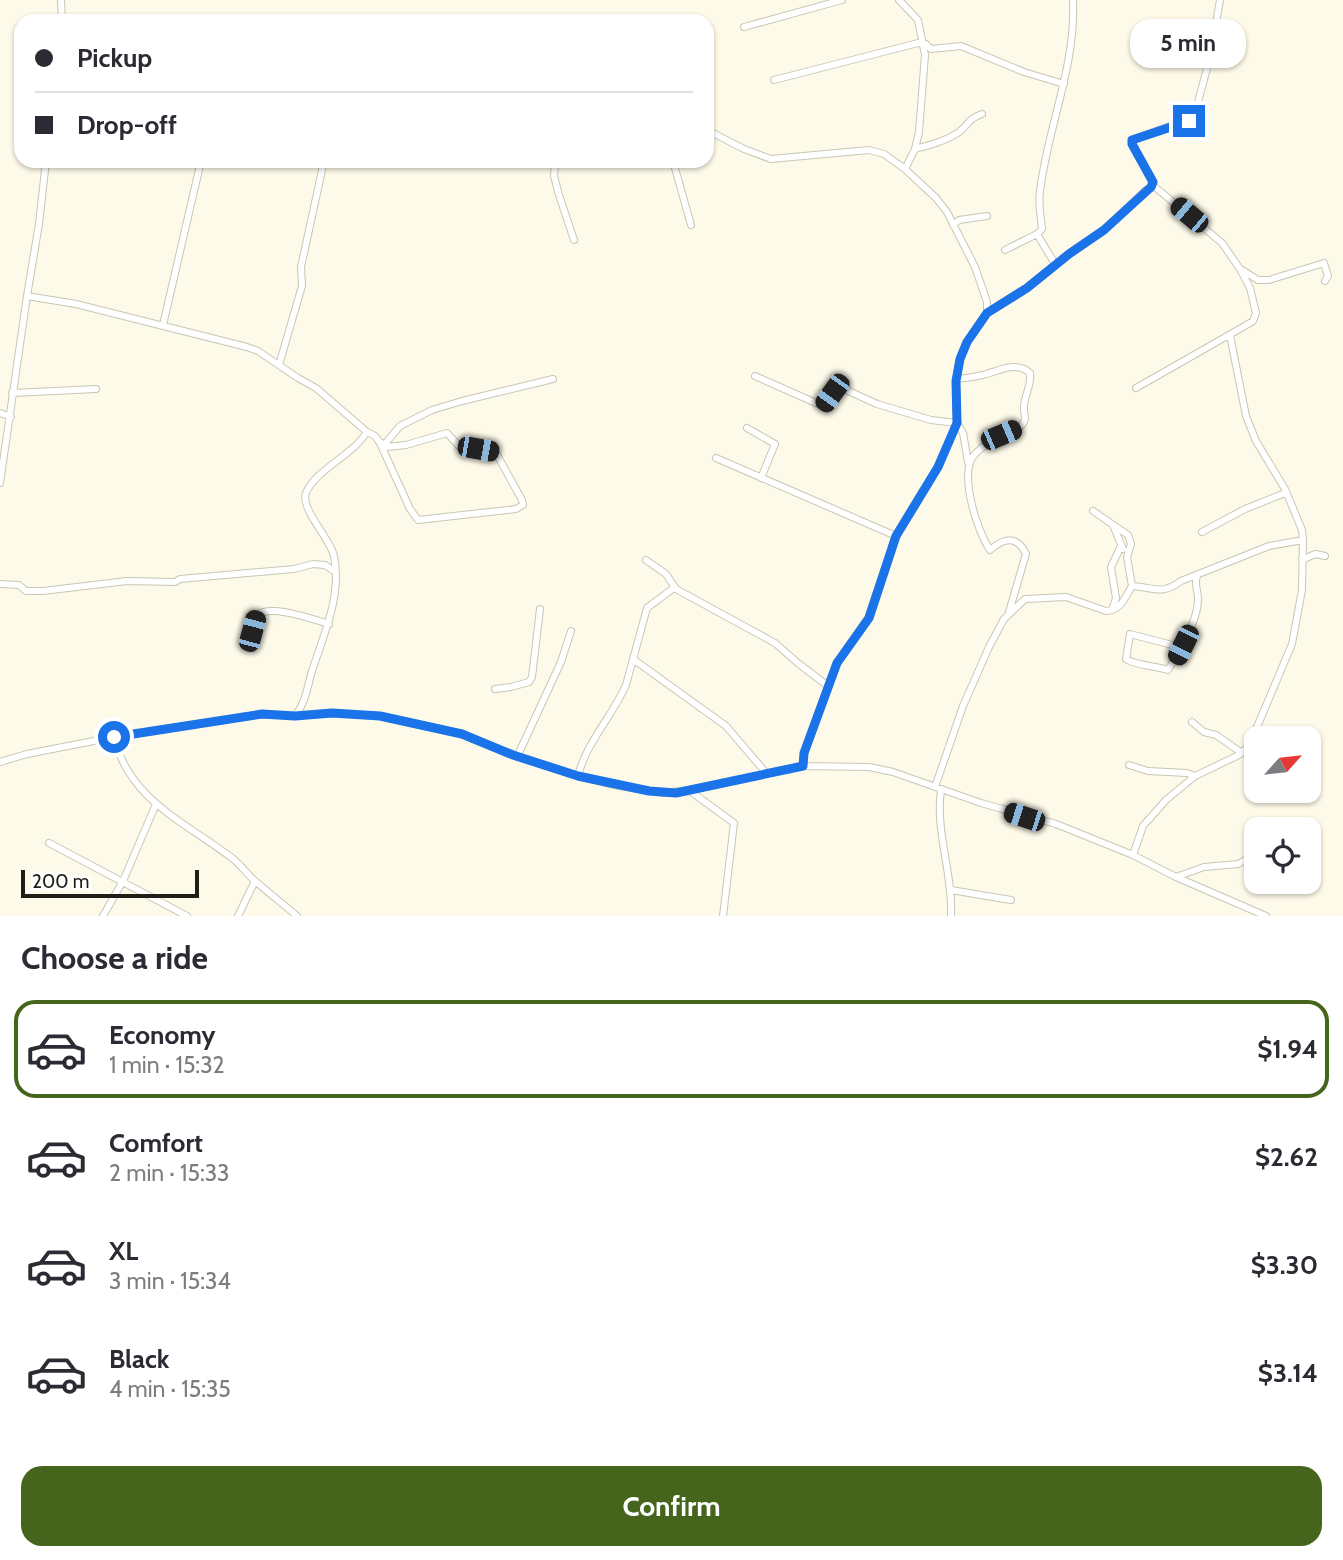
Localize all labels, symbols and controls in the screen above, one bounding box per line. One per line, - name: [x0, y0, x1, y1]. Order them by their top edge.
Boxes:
- callout: 5 min: [1131, 19, 1247, 68]
- text: 5 min: [1160, 29, 1216, 57]
- text: Pickup: [77, 42, 152, 74]
- route end: [1173, 105, 1205, 137]
- text: Drop-off: [77, 109, 177, 141]
- car: [1167, 193, 1212, 237]
- car: [812, 370, 853, 416]
- car: [978, 417, 1025, 453]
- car: [456, 435, 501, 463]
- car: [237, 608, 268, 654]
- car: [1165, 622, 1202, 668]
- route start: [98, 721, 130, 753]
- north arrow: [1244, 726, 1321, 803]
- map controls: [1244, 726, 1321, 894]
- car: [1001, 801, 1048, 833]
- button: locate: [1244, 817, 1321, 894]
- scale bar: [21, 867, 200, 899]
- text: 200 m: [32, 870, 89, 893]
- text: Choose a ride: [21, 938, 208, 977]
- icon: car: [25, 1018, 88, 1081]
- text: Economy: [109, 1019, 215, 1051]
- text: $1.94: [1257, 1033, 1318, 1065]
- text: 1 min · 15:32: [109, 1051, 225, 1079]
- icon: car: [25, 1126, 88, 1189]
- text: Comfort: [109, 1127, 203, 1159]
- text: $2.62: [1255, 1141, 1318, 1173]
- text: 2 min · 15:33: [109, 1159, 230, 1187]
- icon: car: [25, 1234, 88, 1297]
- text: XL: [109, 1235, 138, 1267]
- text: $3.30: [1251, 1249, 1318, 1281]
- text: 3 min · 15:34: [109, 1267, 231, 1295]
- icon: car: [25, 1342, 88, 1405]
- text: Black: [109, 1343, 169, 1375]
- text: $3.14: [1258, 1357, 1318, 1389]
- text: 4 min · 15:35: [109, 1375, 231, 1403]
- button: Confirm: [21, 1466, 1322, 1546]

